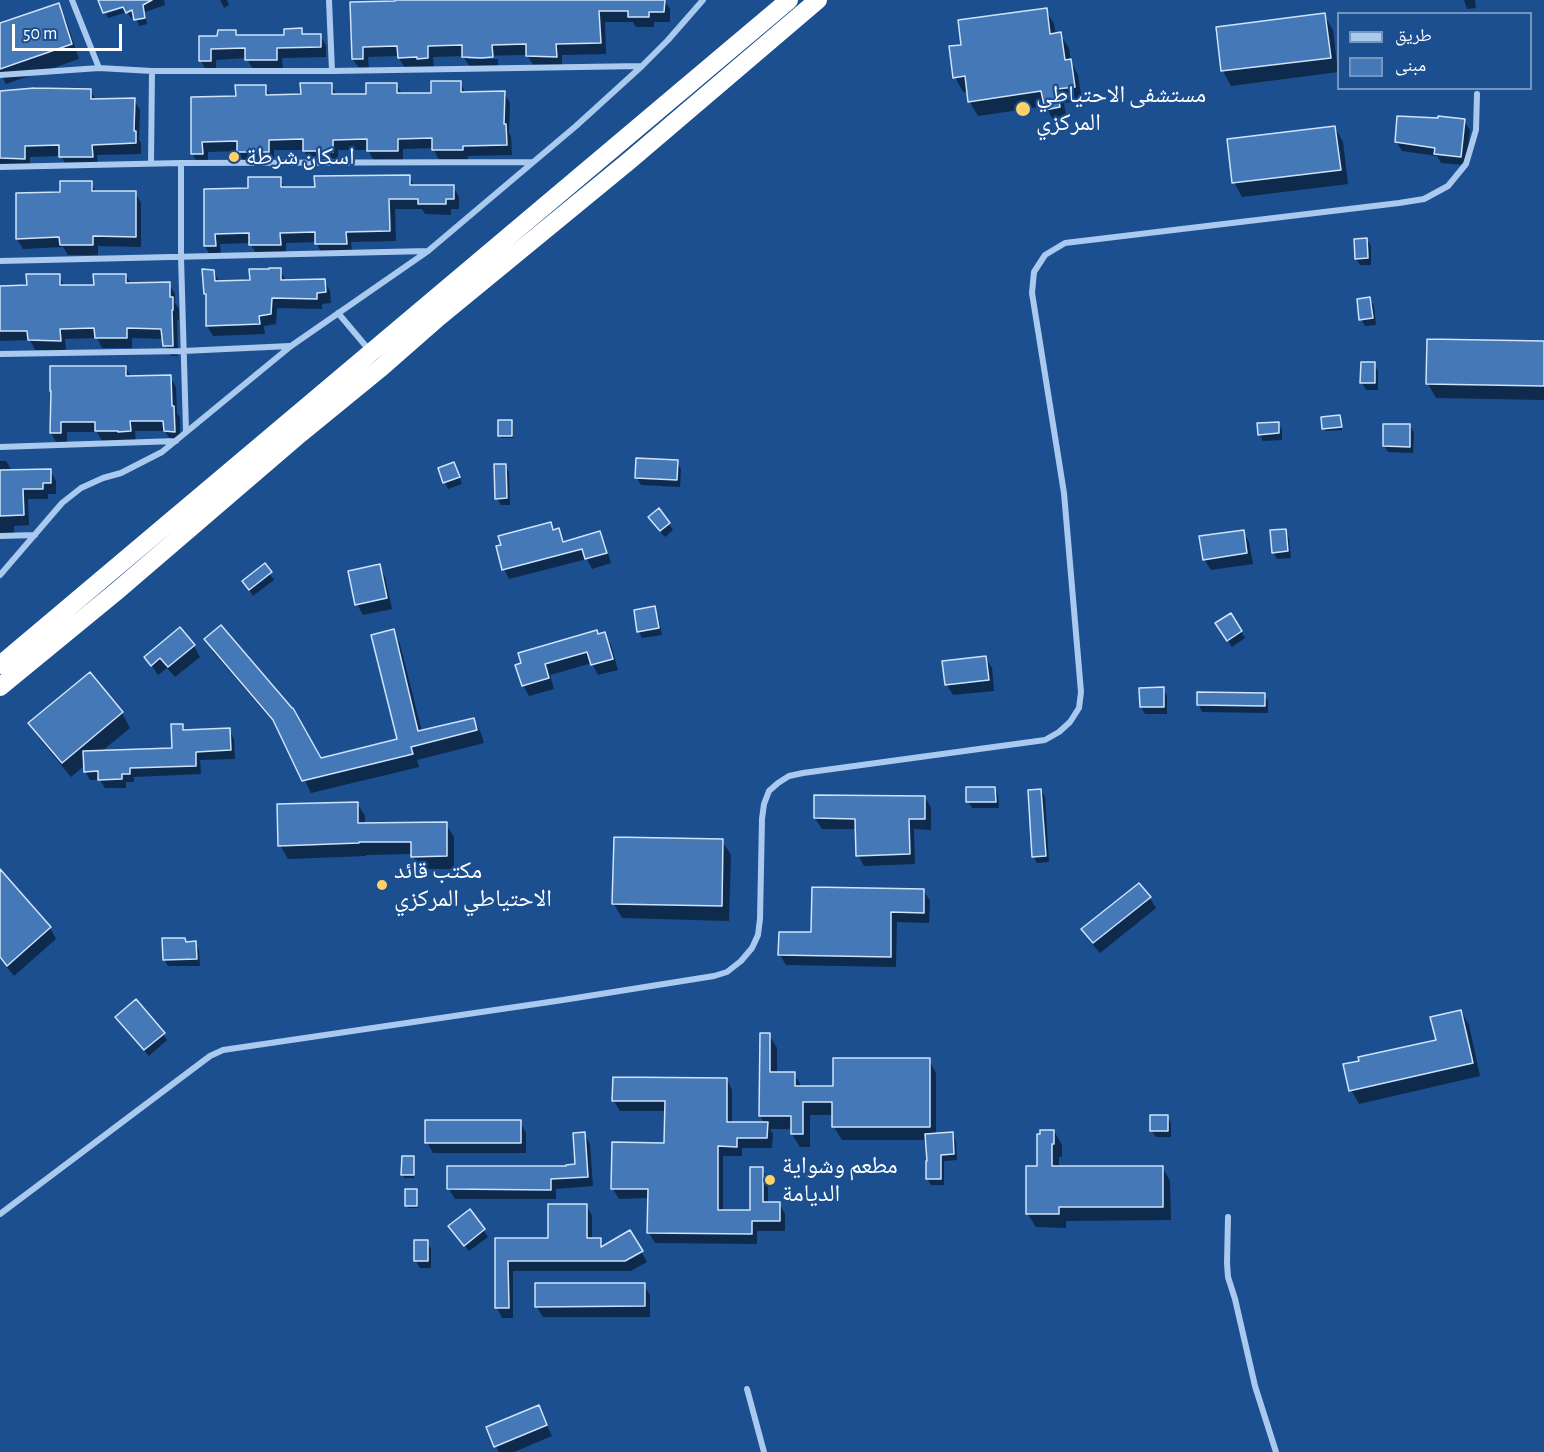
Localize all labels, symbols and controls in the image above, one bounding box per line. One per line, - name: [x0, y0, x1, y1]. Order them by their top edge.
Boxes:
- scale bar: [15, 12, 124, 50]
- legend: [1337, 12, 1532, 90]
- text: 50 m: [23, 25, 57, 43]
- text: طريق: [1395, 27, 1432, 45]
- text: مبنى: [1395, 57, 1426, 75]
- place label: مستشفى الاحتياطي المركزي: [1036, 81, 1206, 137]
- marker: مستشفى الاحتياطي المركزي: [1014, 100, 1032, 118]
- place label: اسكان شرطة: [246, 143, 355, 171]
- marker: اسكان شرطة: [227, 150, 241, 164]
- place label: مكتب قائد الاحتياطي المركزي: [394, 857, 552, 913]
- marker: مكتب قائد الاحتياطي المركزي: [375, 878, 389, 892]
- place label: مطعم وشواية الديامة: [782, 1152, 898, 1208]
- marker: مطعم وشواية الديامة: [763, 1173, 777, 1187]

